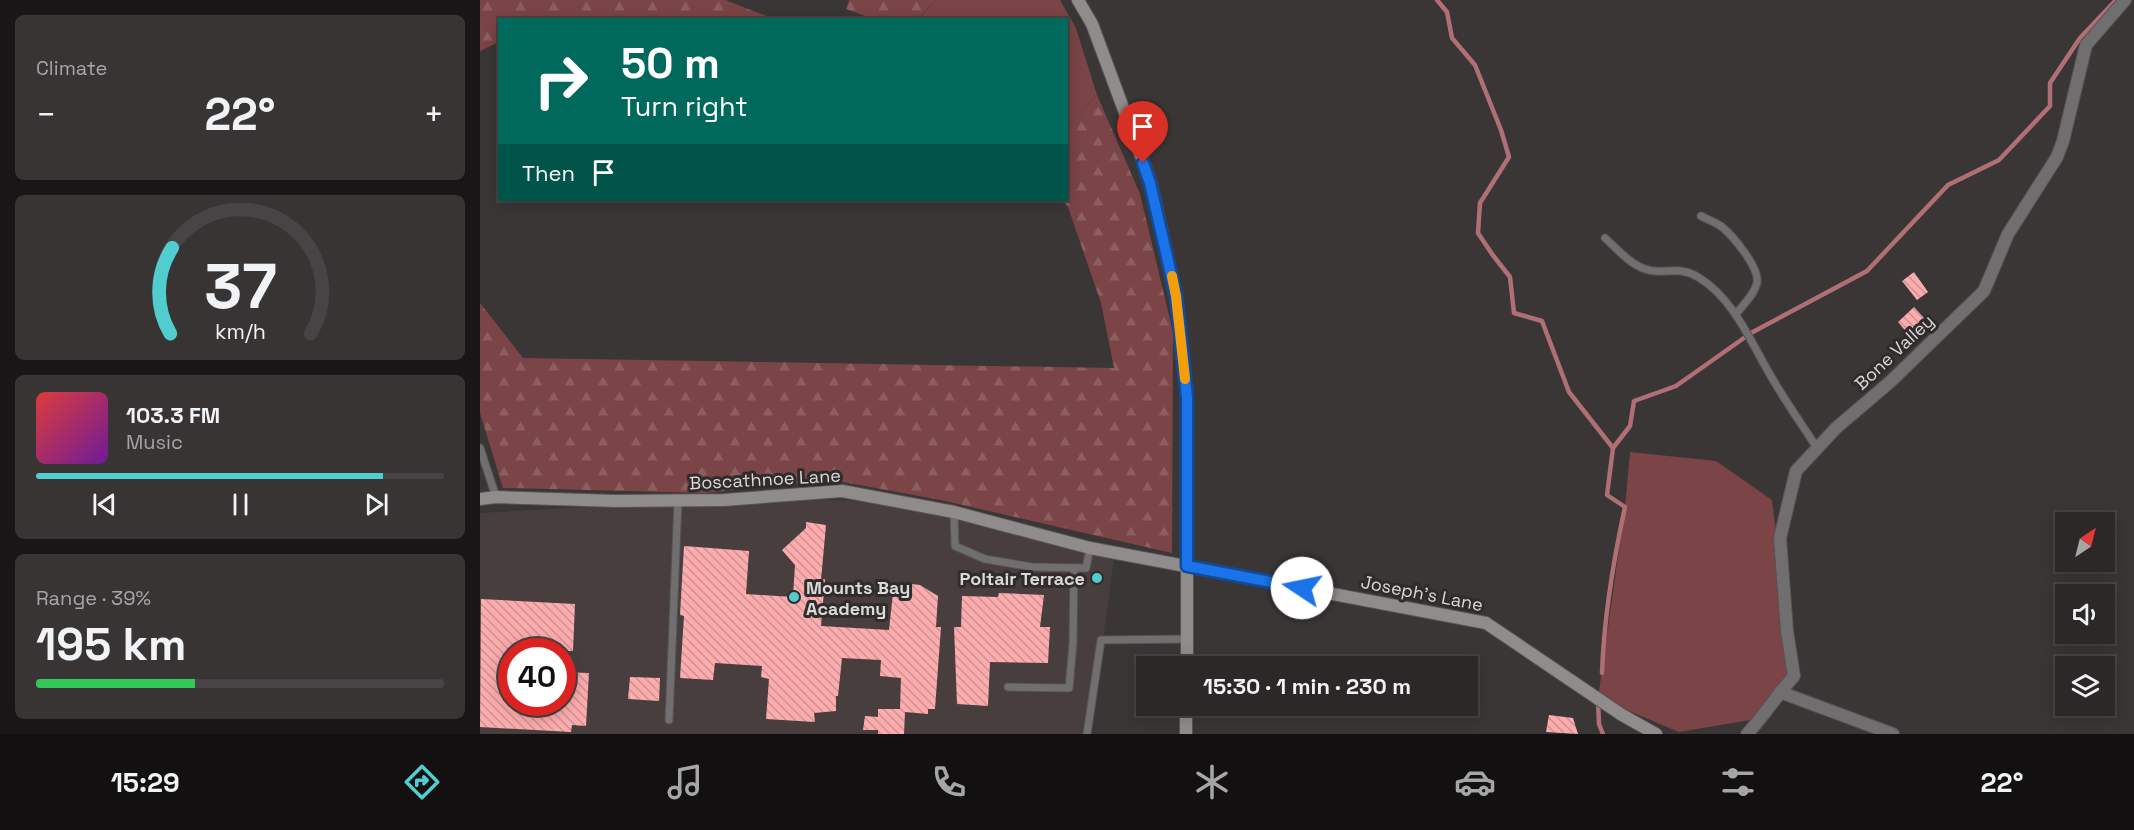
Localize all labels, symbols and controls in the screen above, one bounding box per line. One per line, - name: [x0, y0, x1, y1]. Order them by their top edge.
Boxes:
- text: 50 m: [621, 37, 720, 90]
- icon: right: [522, 42, 600, 120]
- text: Climate: [36, 55, 107, 81]
- text: 22°: [204, 86, 276, 143]
- text: Turn right: [621, 89, 748, 124]
- text: −: [36, 94, 56, 136]
- text: +: [424, 94, 444, 136]
- pin: [1117, 101, 1168, 163]
- icon: arrive: [1126, 110, 1159, 143]
- icon: arrive: [587, 156, 620, 189]
- text: Then: [522, 159, 575, 187]
- text: 37: [204, 247, 276, 326]
- street label: Bone Valley: [1849, 309, 1939, 395]
- text: km/h: [214, 319, 266, 346]
- text: 103.3 FM: [126, 401, 220, 429]
- text: Music: [126, 429, 183, 455]
- street label: Boscathnoe Lane: [689, 464, 841, 494]
- icon: previous: [88, 488, 121, 521]
- icon: pause: [224, 488, 257, 521]
- icon: next: [360, 488, 393, 521]
- north arrow: [2055, 512, 2115, 572]
- map controls: [2055, 512, 2115, 716]
- position arrow: [1270, 556, 1334, 620]
- place label: Poltair Terrace: [960, 567, 1085, 590]
- street label: Joseph's Lane: [1359, 570, 1485, 616]
- marker: Poltair Terrace: [1090, 571, 1104, 585]
- place label: Mounts Bay Academy: [806, 576, 910, 620]
- button: sound: [2055, 584, 2115, 644]
- text: Range · 39%: [36, 585, 151, 611]
- marker: Mounts Bay Academy: [787, 590, 801, 604]
- text: 195 km: [36, 616, 186, 673]
- speed limit sign: 40: [498, 638, 576, 716]
- button: layers: [2055, 656, 2115, 716]
- text: 15:30 · 1 min · 230 m: [1203, 672, 1411, 700]
- icon: directions: [401, 761, 443, 803]
- icon: music: [664, 761, 706, 803]
- icon: phone: [928, 761, 970, 803]
- icon: climate: [1191, 761, 1233, 803]
- icon: car: [1454, 761, 1496, 803]
- icon: filters: [1717, 761, 1759, 803]
- text: 15:29: [111, 765, 180, 800]
- text: 22°: [1981, 765, 2023, 800]

